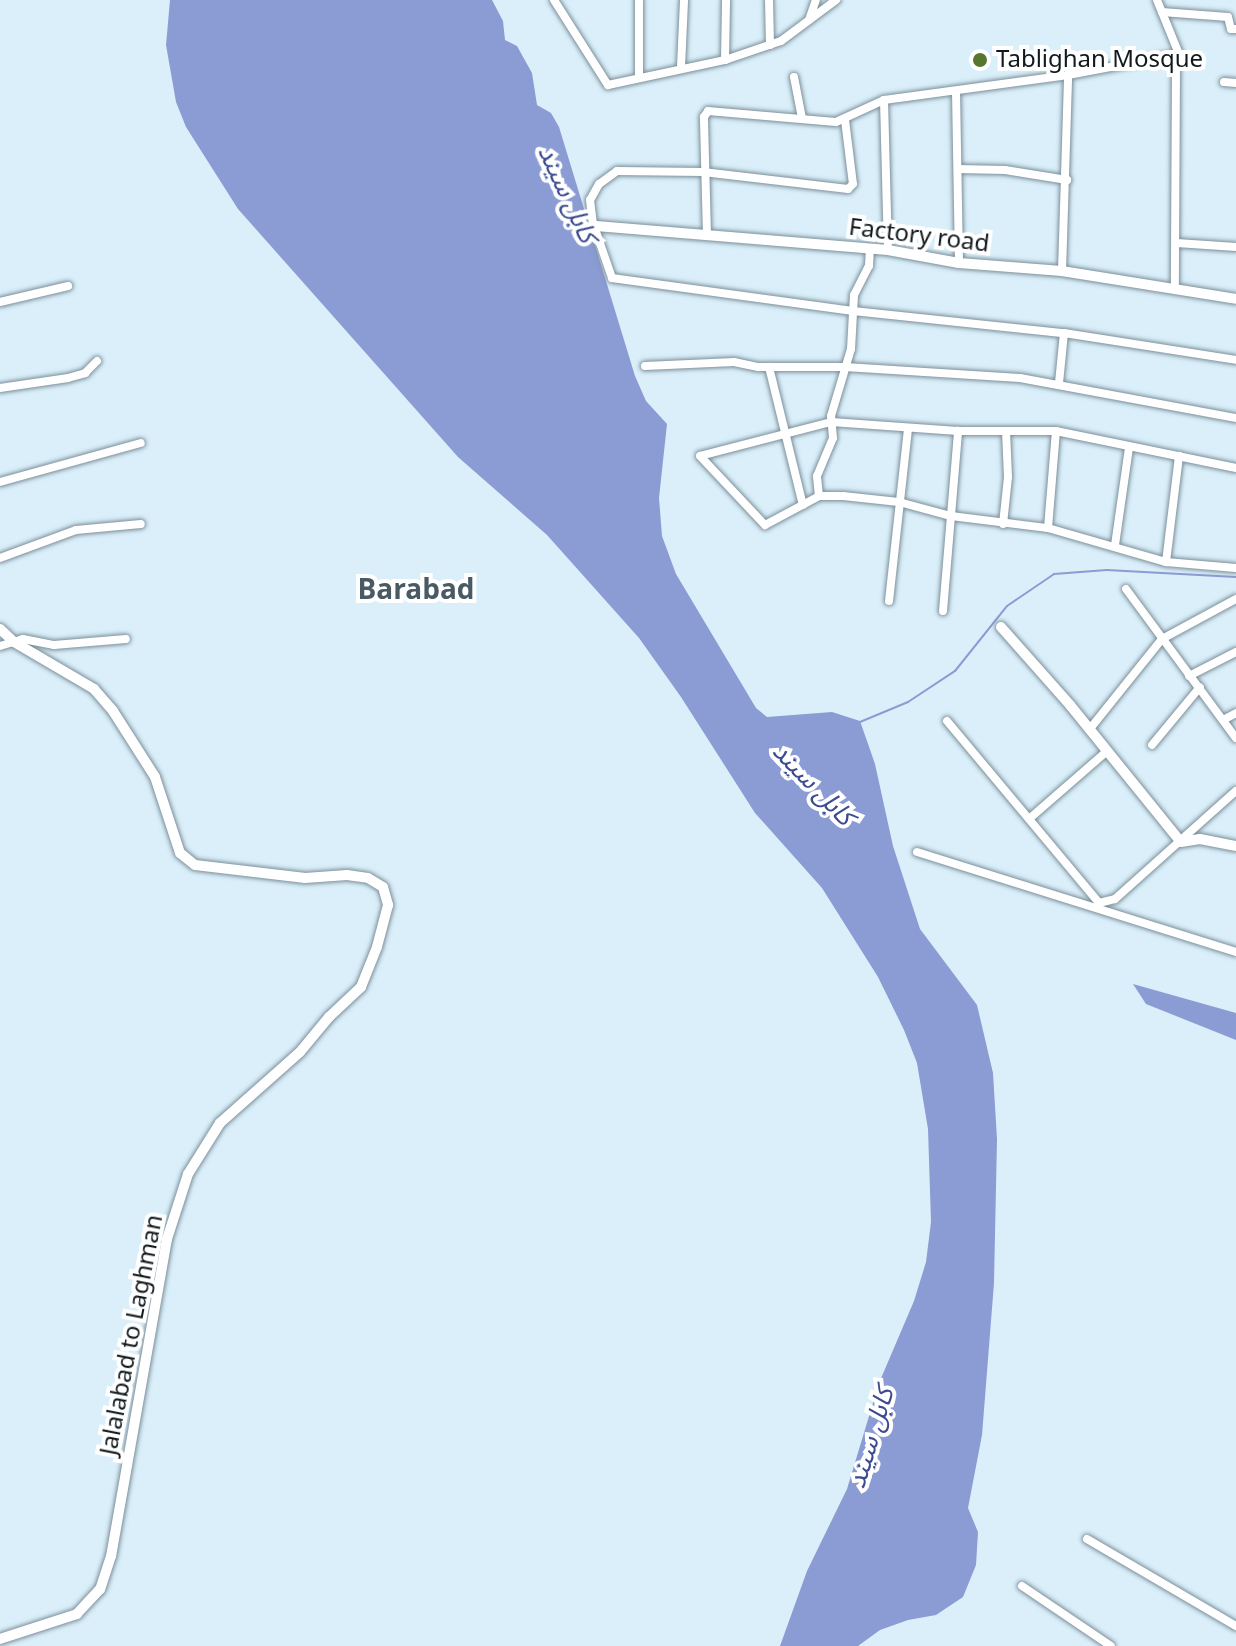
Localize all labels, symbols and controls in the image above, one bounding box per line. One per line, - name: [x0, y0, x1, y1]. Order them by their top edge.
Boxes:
- place label: Tablighan Mosque: [996, 46, 1203, 74]
- marker: Tablighan Mosque: [971, 51, 989, 69]
- water label: کابل سيند: [531, 140, 603, 248]
- street label: Factory road: [847, 213, 991, 259]
- district label: Barabad: [357, 574, 475, 608]
- water label: کابل سيند: [766, 736, 860, 832]
- street label: Jalalabad to Laghman: [95, 1212, 169, 1458]
- water label: کابل سيند: [841, 1384, 901, 1492]

